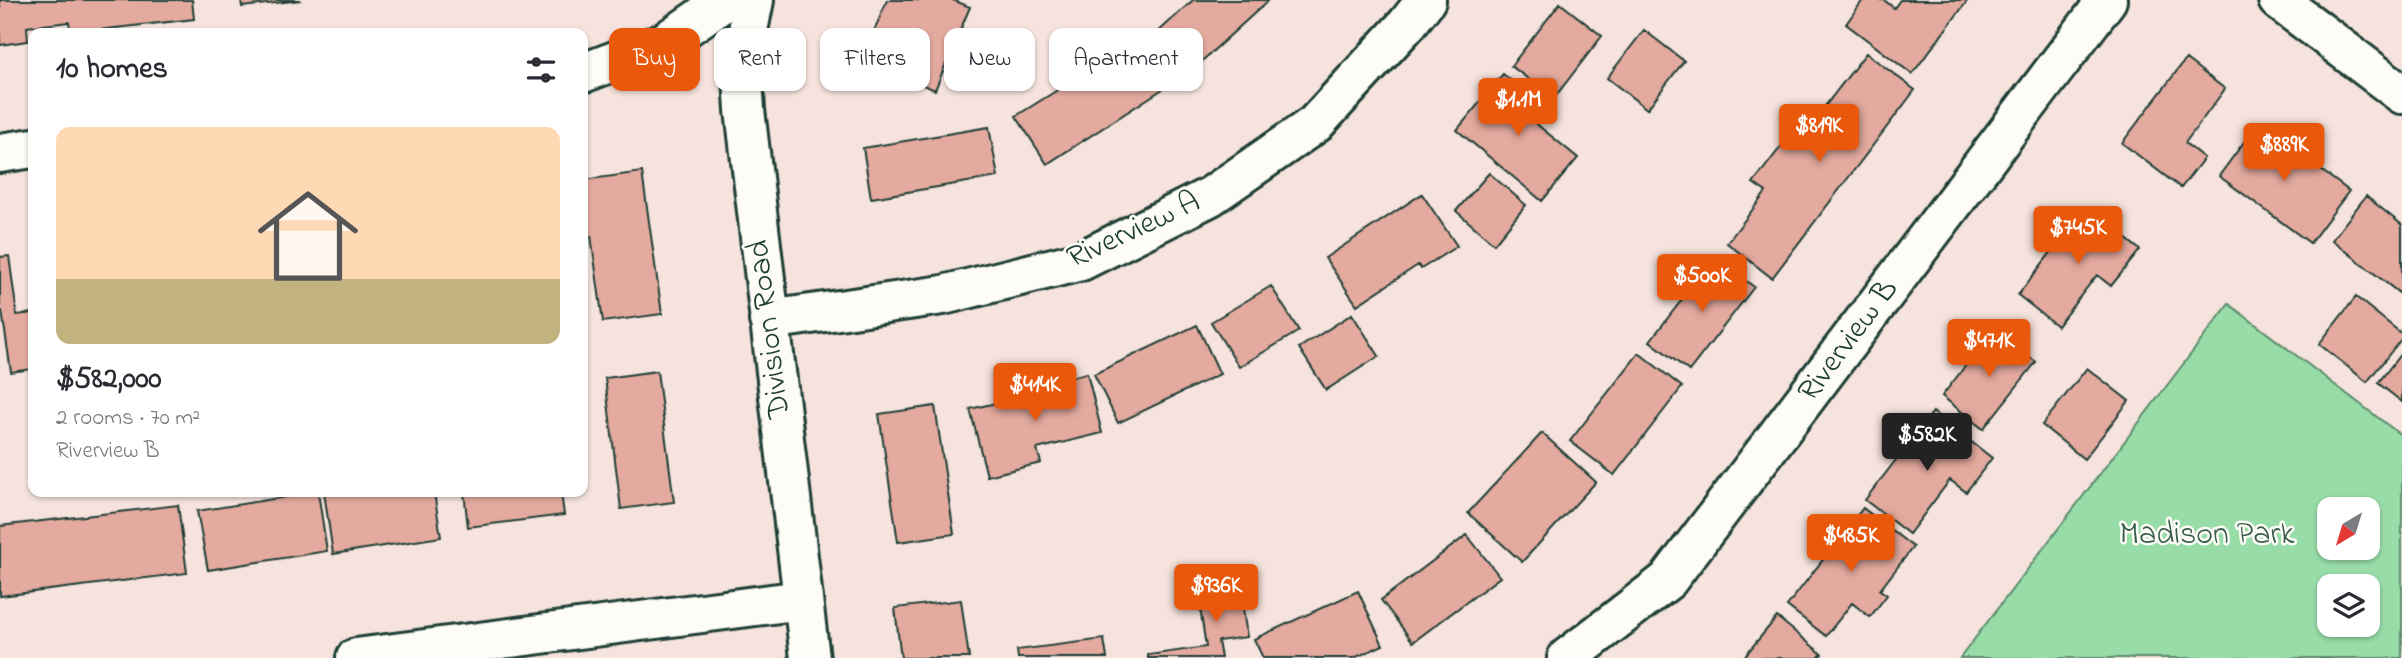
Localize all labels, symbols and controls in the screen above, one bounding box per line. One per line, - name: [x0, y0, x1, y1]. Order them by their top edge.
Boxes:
- chip: Buy: [609, 28, 700, 91]
- chip: Rent: [714, 28, 806, 91]
- chip: Filters: [820, 28, 930, 91]
- chip: New: [944, 28, 1035, 91]
- chip: Apartment: [1049, 28, 1203, 91]
- text: 10 homes: [56, 48, 168, 92]
- icon: filters: [522, 51, 560, 89]
- pin: $1.1M: [1469, 78, 1567, 138]
- text: $1.1M: [1494, 84, 1542, 117]
- pin: $819K: [1770, 104, 1868, 164]
- text: $819K: [1795, 110, 1843, 143]
- pin: $889K: [2235, 124, 2333, 183]
- text: $889K: [2259, 129, 2309, 162]
- icon: home: [245, 173, 371, 299]
- street label: Riverview A: [1060, 180, 1208, 282]
- pin: $745K: [2029, 206, 2127, 266]
- text: $745K: [2049, 212, 2107, 245]
- street label: Division Road: [736, 237, 804, 422]
- pin: $500K: [1653, 254, 1751, 314]
- text: $500K: [1673, 260, 1731, 293]
- street label: Riverview B: [1787, 269, 1911, 413]
- pin: $471K: [1940, 320, 2038, 379]
- text: $471K: [1963, 325, 2015, 358]
- text: $582,000: [56, 358, 162, 402]
- pin: $414K: [986, 364, 1084, 423]
- text: $414K: [1009, 369, 1061, 402]
- text: 2 rooms · 70 m²: [56, 402, 200, 435]
- pin: $582K: [1878, 414, 1976, 473]
- text: $582K: [1898, 419, 1956, 452]
- text: Riverview B: [56, 435, 160, 468]
- north arrow: [2317, 497, 2380, 560]
- map controls: [2317, 497, 2380, 637]
- park label: Madison Park: [2120, 512, 2295, 559]
- pin: $485K: [1802, 514, 1900, 574]
- text: $485K: [1823, 520, 1879, 553]
- pin: $936K: [1167, 564, 1265, 624]
- text: $936K: [1190, 570, 1242, 603]
- button: layers: [2317, 574, 2380, 637]

